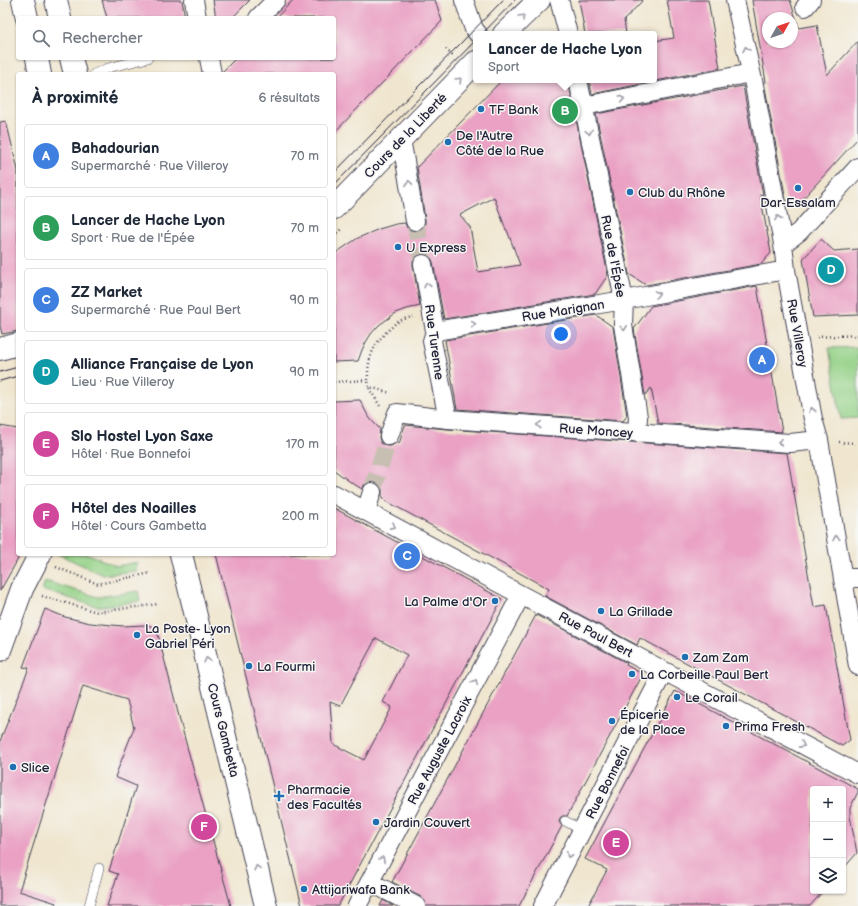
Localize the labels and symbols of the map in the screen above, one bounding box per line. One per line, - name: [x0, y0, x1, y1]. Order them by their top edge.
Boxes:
- north arrow: [762, 12, 798, 48]
- one-way arrow: [517, 14, 525, 22]
- one-way arrow: [742, 46, 750, 52]
- one-way arrow: [454, 77, 462, 85]
- street label: Cours de la Liberté: [361, 90, 451, 182]
- one-way arrow: [619, 95, 626, 103]
- pin: B: [552, 96, 578, 126]
- place label: TF Bank: [489, 102, 539, 118]
- marker: TF Bank: [476, 104, 486, 114]
- place label: De l'Autre Côté de la Rue: [456, 128, 544, 159]
- one-way arrow: [585, 129, 593, 135]
- marker: De l'Autre Côté de la Rue: [443, 137, 453, 147]
- one-way arrow: [405, 180, 414, 186]
- marker: Dar-Essalam: [793, 183, 803, 193]
- place label: Club du Rhône: [638, 185, 726, 201]
- marker: Club du Rhône: [625, 187, 635, 197]
- place label: Dar-Essalam: [760, 195, 836, 211]
- street label: Rue de l'Épée: [597, 214, 629, 299]
- one-way arrow: [774, 215, 783, 221]
- place label: U Express: [406, 240, 467, 256]
- marker: U Express: [393, 242, 403, 252]
- pin: D: [818, 255, 844, 285]
- one-way arrow: [423, 281, 431, 288]
- one-way arrow: [654, 291, 660, 299]
- street label: Rue Marignan: [521, 297, 606, 325]
- street label: Rue Villeroy: [783, 298, 811, 369]
- street label: Rue Turenne: [421, 303, 447, 381]
- one-way arrow: [470, 321, 476, 329]
- your location: [551, 324, 571, 344]
- one-way arrow: [619, 325, 628, 331]
- pin: A: [749, 345, 775, 375]
- one-way arrow: [808, 407, 817, 413]
- street label: Rue Moncey: [558, 420, 634, 442]
- one-way arrow: [536, 421, 542, 430]
- one-way arrow: [777, 438, 783, 447]
- one-way arrow: [389, 521, 396, 528]
- one-way arrow: [832, 534, 841, 541]
- pin: C: [394, 541, 420, 571]
- place label: La Palme d'Or: [404, 594, 487, 610]
- marker: La Palme d'Or: [490, 596, 500, 606]
- place label: La Grillade: [609, 604, 673, 620]
- marker: La Grillade: [596, 606, 606, 616]
- street label: Rue Paul Bert: [556, 609, 635, 661]
- place label: La Poste- Lyon Gabriel Péri: [145, 621, 231, 652]
- marker: La Poste- Lyon Gabriel Péri: [132, 630, 142, 640]
- place label: Zam Zam: [692, 650, 749, 666]
- marker: Zam Zam: [680, 652, 690, 662]
- one-way arrow: [203, 657, 211, 663]
- place label: La Fourmi: [257, 659, 315, 675]
- marker: La Fourmi: [244, 661, 254, 671]
- place label: La Corbeille Paul Bert: [640, 667, 768, 683]
- marker: La Corbeille Paul Bert: [627, 669, 637, 679]
- one-way arrow: [470, 679, 478, 686]
- street label: Cours Gambetta: [204, 682, 242, 779]
- place label: Le Corail: [685, 690, 738, 706]
- marker: Le Corail: [672, 692, 682, 702]
- street label: Rue Auguste Lacroix: [404, 693, 475, 808]
- place label: Épicerie de la Place: [620, 707, 686, 738]
- marker: Épicerie de la Place: [607, 716, 617, 726]
- place label: Prima Fresh: [734, 719, 805, 735]
- marker: Prima Fresh: [721, 721, 731, 731]
- one-way arrow: [798, 740, 805, 747]
- street label: Rue Bonnefoi: [583, 743, 633, 822]
- place label: Slice: [21, 760, 50, 776]
- marker: Slice: [8, 762, 18, 772]
- place label: Pharmacie des Facultés: [287, 782, 362, 813]
- marker: Pharmacie des Facultés: [274, 791, 284, 801]
- pin: F: [191, 812, 217, 842]
- place label: Jardin Couvert: [384, 815, 470, 831]
- marker: Jardin Couvert: [371, 817, 381, 827]
- pin: E: [603, 828, 629, 858]
- one-way arrow: [567, 850, 574, 858]
- one-way arrow: [377, 856, 385, 863]
- one-way arrow: [253, 865, 262, 872]
- place label: Attijariwafa Bank: [312, 882, 410, 898]
- marker: Attijariwafa Bank: [299, 884, 309, 894]

